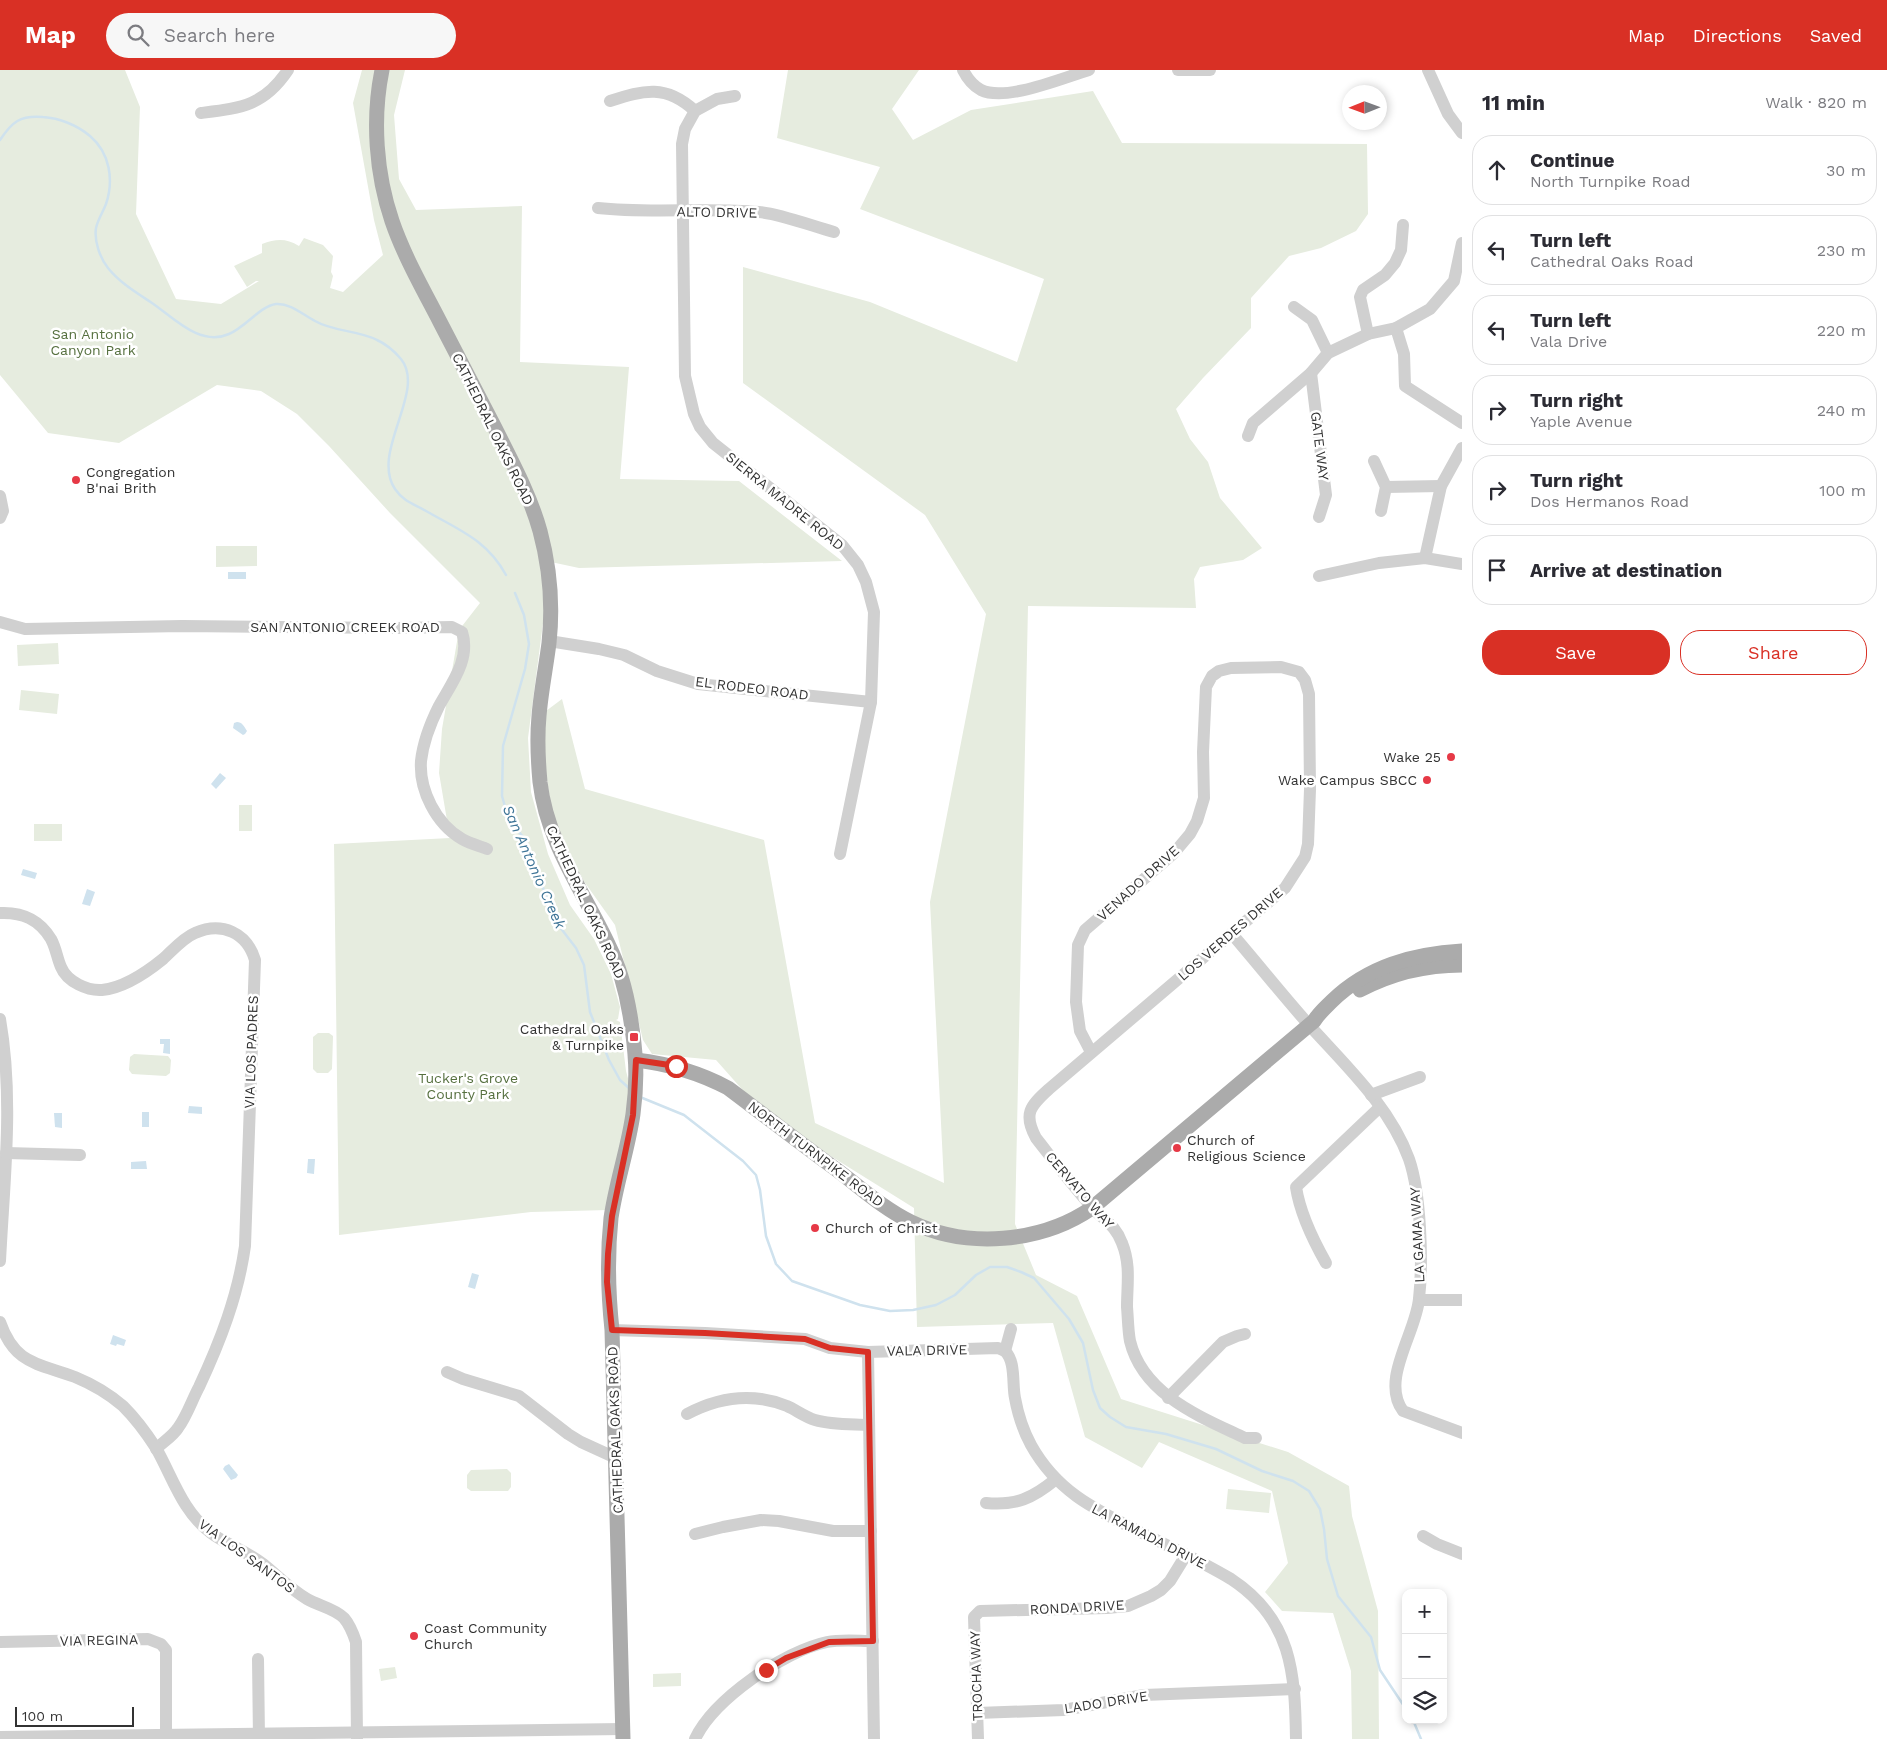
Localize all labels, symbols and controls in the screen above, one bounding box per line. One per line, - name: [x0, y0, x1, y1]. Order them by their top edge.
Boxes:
- search box: [106, 13, 456, 58]
- text: Map: [25, 21, 76, 49]
- icon: search: [124, 21, 152, 49]
- text: Search here: [164, 24, 275, 47]
- text: Map: [1628, 25, 1665, 46]
- text: Directions: [1693, 25, 1782, 46]
- text: Saved: [1810, 25, 1862, 46]
- north arrow: [1342, 85, 1387, 130]
- text: 11 min: [1482, 90, 1545, 115]
- text: Walk · 820 m: [1765, 93, 1867, 112]
- text: Continue: [1530, 149, 1614, 172]
- icon: ahead: [1483, 156, 1511, 184]
- text: 30 m: [1826, 161, 1866, 180]
- text: North Turnpike Road: [1530, 172, 1691, 191]
- street label: ALTO DRIVE: [676, 203, 758, 221]
- text: Turn left: [1530, 229, 1611, 252]
- icon: left: [1483, 236, 1511, 264]
- text: 230 m: [1817, 241, 1866, 260]
- text: Cathedral Oaks Road: [1530, 252, 1694, 271]
- text: Turn left: [1530, 309, 1611, 332]
- icon: left: [1483, 316, 1511, 344]
- text: 220 m: [1817, 321, 1866, 340]
- park label: San Antonio Canyon Park: [50, 326, 136, 358]
- text: Vala Drive: [1530, 332, 1607, 351]
- street label: CATHEDRAL OAKS ROAD: [449, 350, 537, 508]
- text: Turn right: [1530, 389, 1623, 412]
- icon: right: [1483, 396, 1511, 424]
- text: 240 m: [1817, 401, 1866, 420]
- street label: GATE WAY: [1308, 411, 1332, 481]
- text: Yaple Avenue: [1530, 412, 1632, 431]
- street label: SIERRA MADRE ROAD: [723, 448, 847, 554]
- place label: Congregation B'nai Brith: [86, 464, 175, 496]
- text: Turn right: [1530, 469, 1623, 492]
- marker: Congregation B'nai Brith: [70, 474, 82, 486]
- icon: right: [1483, 476, 1511, 504]
- text: 100 m: [1819, 481, 1866, 500]
- text: Dos Hermanos Road: [1530, 492, 1689, 511]
- icon: arrive: [1483, 556, 1511, 584]
- text: Arrive at destination: [1530, 559, 1722, 582]
- street label: SAN ANTONIO CREEK ROAD: [250, 619, 440, 635]
- button: Save: [1482, 630, 1670, 675]
- button: Share: [1680, 630, 1867, 675]
- street label: EL RODEO ROAD: [694, 673, 810, 703]
- place label: Wake 25: [1383, 749, 1441, 765]
- marker: Wake 25: [1445, 751, 1457, 763]
- place label: Wake Campus SBCC: [1278, 772, 1417, 788]
- marker: Wake Campus SBCC: [1421, 774, 1433, 786]
- water label: San Antonio Creek: [499, 802, 570, 932]
- street label: CATHEDRAL OAKS ROAD: [543, 823, 629, 981]
- street label: VENADO DRIVE: [1094, 842, 1182, 924]
- street label: LOS VERDES DRIVE: [1174, 884, 1286, 984]
- street label: VIA LOS PADRES: [241, 995, 261, 1109]
- place label: Cathedral Oaks & Turnpike: [520, 1021, 624, 1053]
- marker: Cathedral Oaks & Turnpike: [628, 1031, 640, 1043]
- route start: [665, 1055, 688, 1078]
- park label: Tucker's Grove County Park: [418, 1070, 518, 1102]
- street label: NORTH TURNPIKE ROAD: [745, 1098, 887, 1210]
- place label: Church of Religious Science: [1187, 1132, 1306, 1164]
- marker: Church of Religious Science: [1171, 1142, 1183, 1154]
- street label: CERVATO WAY: [1042, 1148, 1118, 1232]
- street label: LA GAMA WAY: [1407, 1187, 1427, 1283]
- place label: Church of Christ: [825, 1220, 938, 1236]
- marker: Church of Christ: [809, 1222, 821, 1234]
- street label: VALA DRIVE: [886, 1341, 968, 1359]
- street label: CATHEDRAL OAKS ROAD: [604, 1346, 626, 1514]
- street label: LA RAMADA DRIVE: [1089, 1500, 1209, 1572]
- street label: VIA LOS SANTOS: [196, 1516, 298, 1596]
- map controls: [1402, 1589, 1447, 1724]
- button: +: [1402, 1589, 1447, 1634]
- street label: RONDA DRIVE: [1029, 1597, 1125, 1617]
- place label: Coast Community Church: [424, 1620, 548, 1652]
- marker: Coast Community Church: [408, 1630, 420, 1642]
- street label: VIA REGINA: [60, 1631, 138, 1649]
- street label: TROCHA WAY: [966, 1631, 986, 1721]
- button: −: [1402, 1634, 1447, 1679]
- route end: [755, 1659, 778, 1682]
- button: layers: [1402, 1679, 1447, 1724]
- street label: LADO DRIVE: [1063, 1687, 1149, 1717]
- scale bar: [15, 1704, 134, 1727]
- text: 100 m: [22, 1708, 63, 1724]

